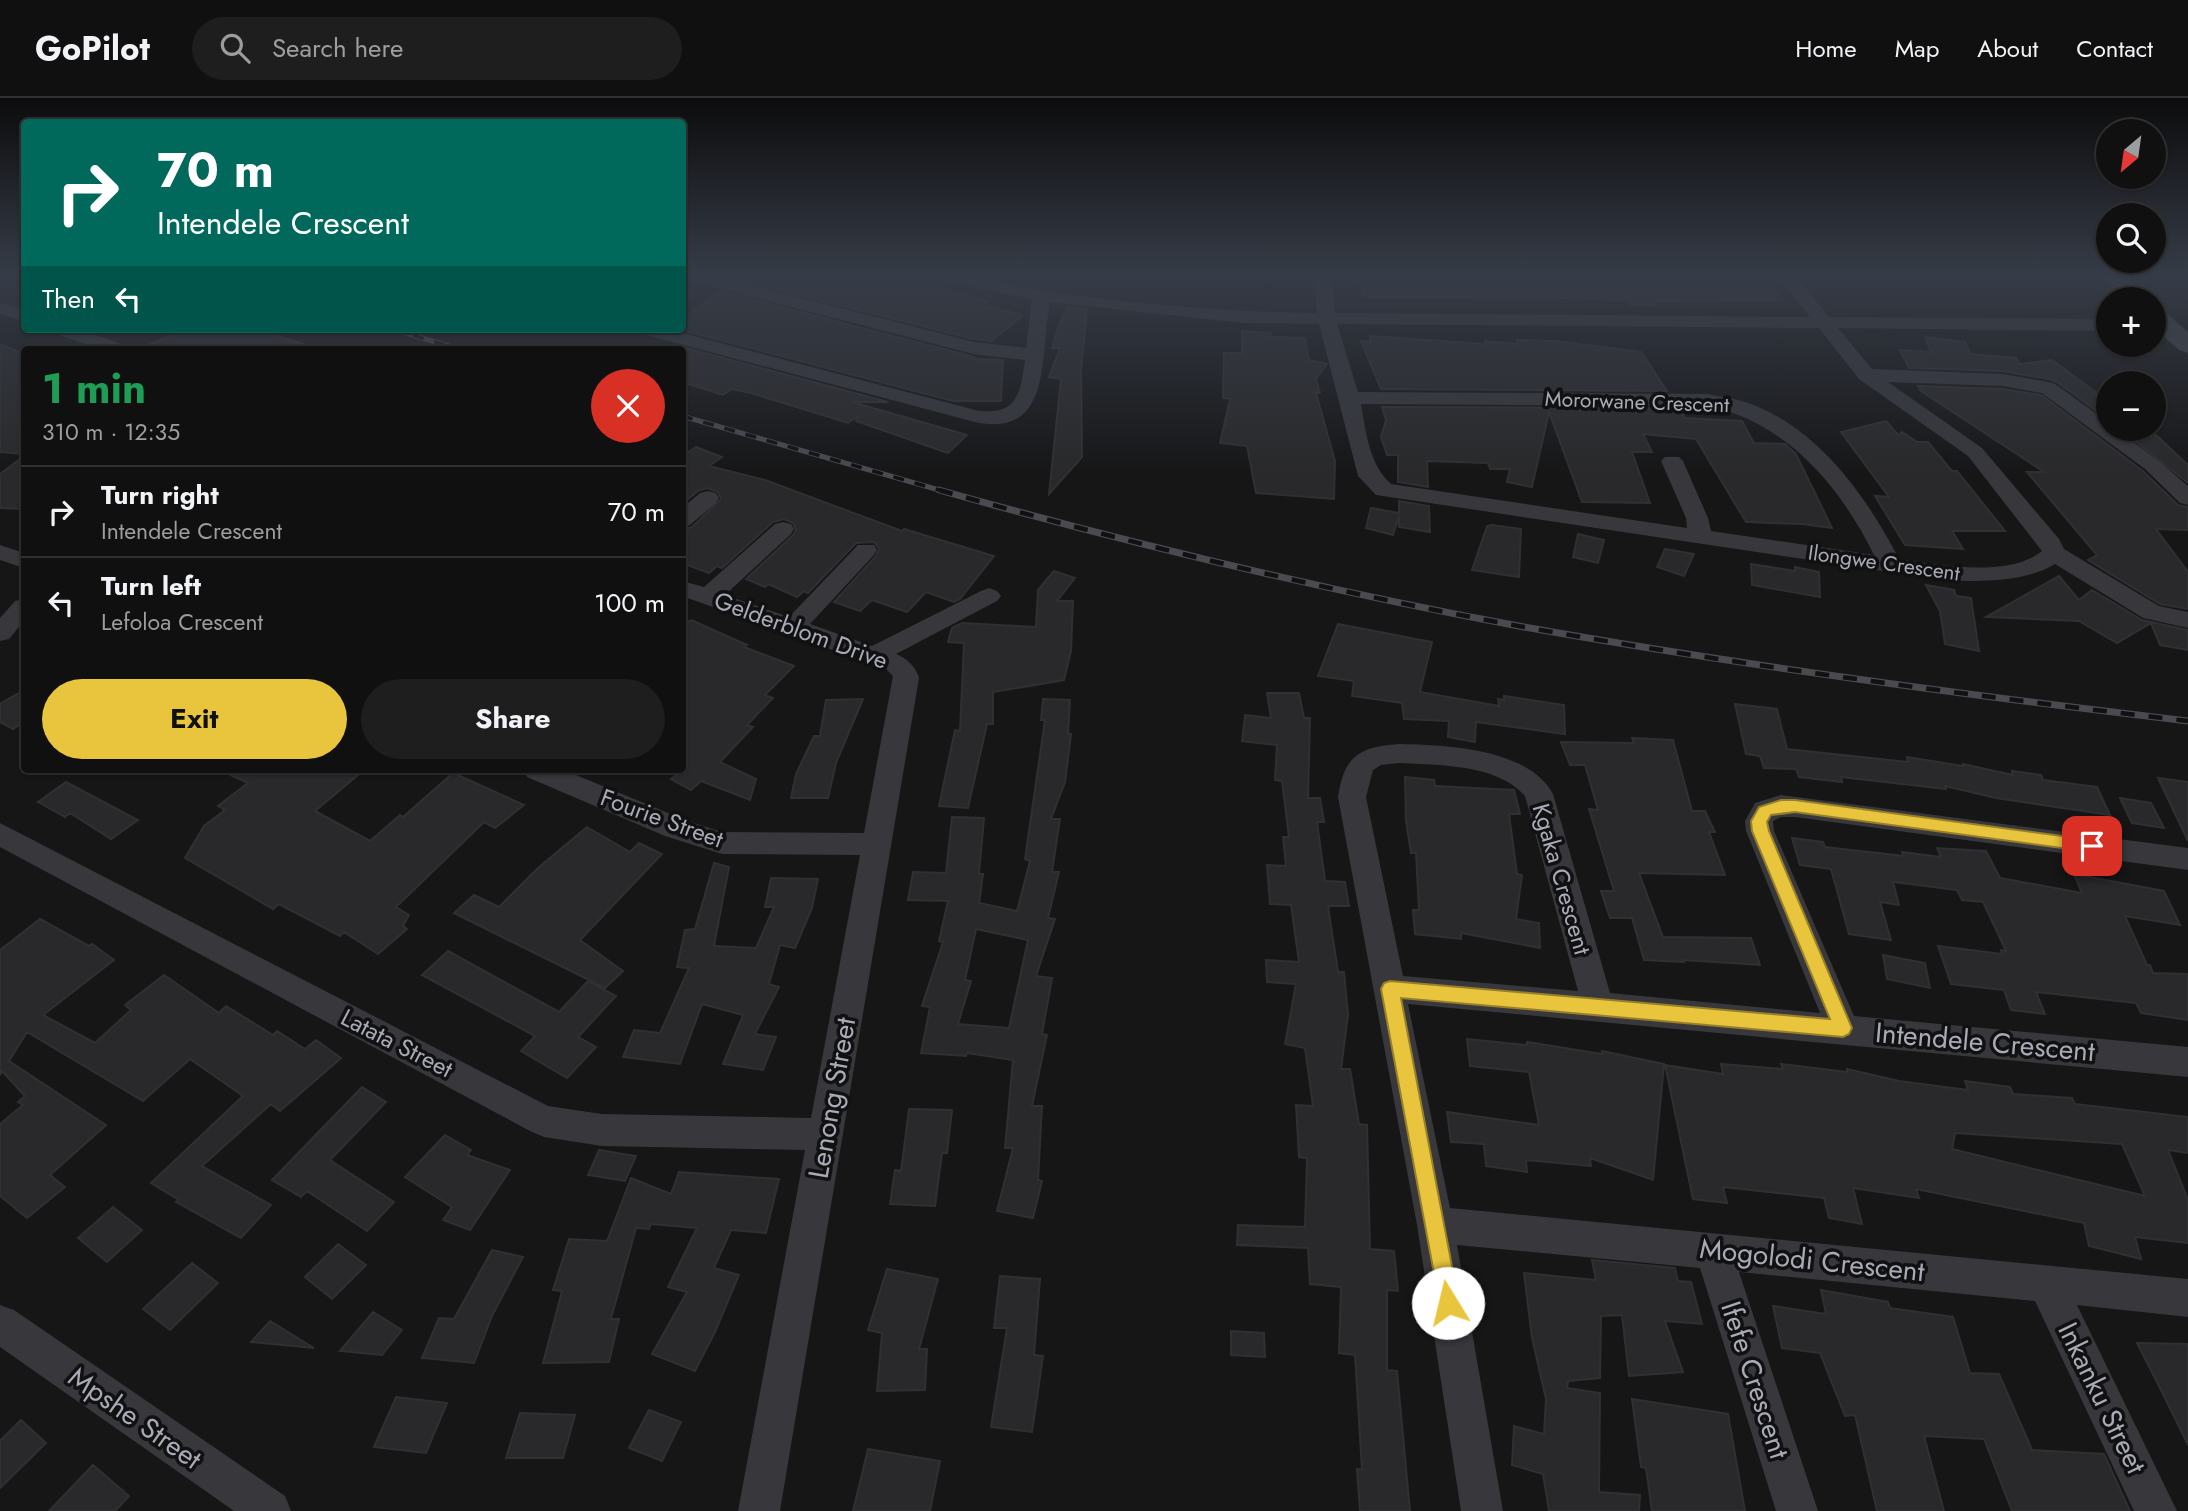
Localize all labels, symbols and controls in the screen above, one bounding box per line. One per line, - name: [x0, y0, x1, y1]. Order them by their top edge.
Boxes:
- search box: [192, 17, 682, 80]
- text: GoPilot: [35, 25, 150, 72]
- icon: search: [216, 29, 254, 67]
- text: Search here: [272, 29, 403, 67]
- text: Home: [1795, 31, 1857, 66]
- text: Map: [1895, 31, 1939, 66]
- text: About: [1977, 31, 2038, 66]
- text: Contact: [2076, 31, 2153, 66]
- north arrow: [2096, 119, 2166, 189]
- map controls: [2096, 119, 2166, 441]
- text: 70 m: [157, 135, 274, 205]
- icon: right: [42, 147, 133, 238]
- text: Intendele Crescent: [157, 200, 409, 246]
- button: search: [2096, 203, 2166, 273]
- text: Then: [42, 280, 95, 318]
- icon: left: [109, 280, 147, 318]
- button: +: [2096, 287, 2166, 357]
- text: 1 min: [42, 358, 146, 419]
- button: close: [591, 369, 665, 443]
- button: −: [2096, 371, 2166, 441]
- street label: Mororwane Crescent: [1544, 384, 1730, 420]
- text: 310 m · 12:35: [42, 415, 180, 449]
- text: Turn right: [101, 476, 219, 514]
- icon: right: [42, 493, 80, 531]
- text: 70 m: [608, 493, 665, 531]
- text: Intendele Crescent: [101, 514, 282, 548]
- street label: Ilongwe Crescent: [1806, 538, 1962, 588]
- text: Turn left: [101, 567, 201, 605]
- street label: Gelderblom Drive: [709, 582, 893, 678]
- icon: left: [42, 584, 80, 622]
- text: 100 m: [594, 584, 665, 622]
- text: Lefoloa Crescent: [101, 605, 263, 639]
- button: Exit: [42, 679, 347, 759]
- button: Share: [361, 679, 665, 759]
- street label: Fourie Street: [596, 780, 728, 856]
- street label: Kgaka Crescent: [1524, 799, 1600, 959]
- pin: [2062, 816, 2122, 876]
- icon: arrive: [2073, 827, 2111, 865]
- street label: Latata Street: [335, 1000, 459, 1086]
- street label: Intendele Crescent: [1873, 1012, 2097, 1072]
- street label: Lenong Street: [798, 1014, 866, 1182]
- street label: Mogolodi Crescent: [1698, 1228, 1927, 1292]
- position arrow: [1411, 1266, 1485, 1340]
- street label: Ifefe Crescent: [1710, 1296, 1800, 1464]
- street label: Inkanku Street: [2048, 1315, 2156, 1481]
- street label: Mpshe Street: [60, 1357, 210, 1479]

